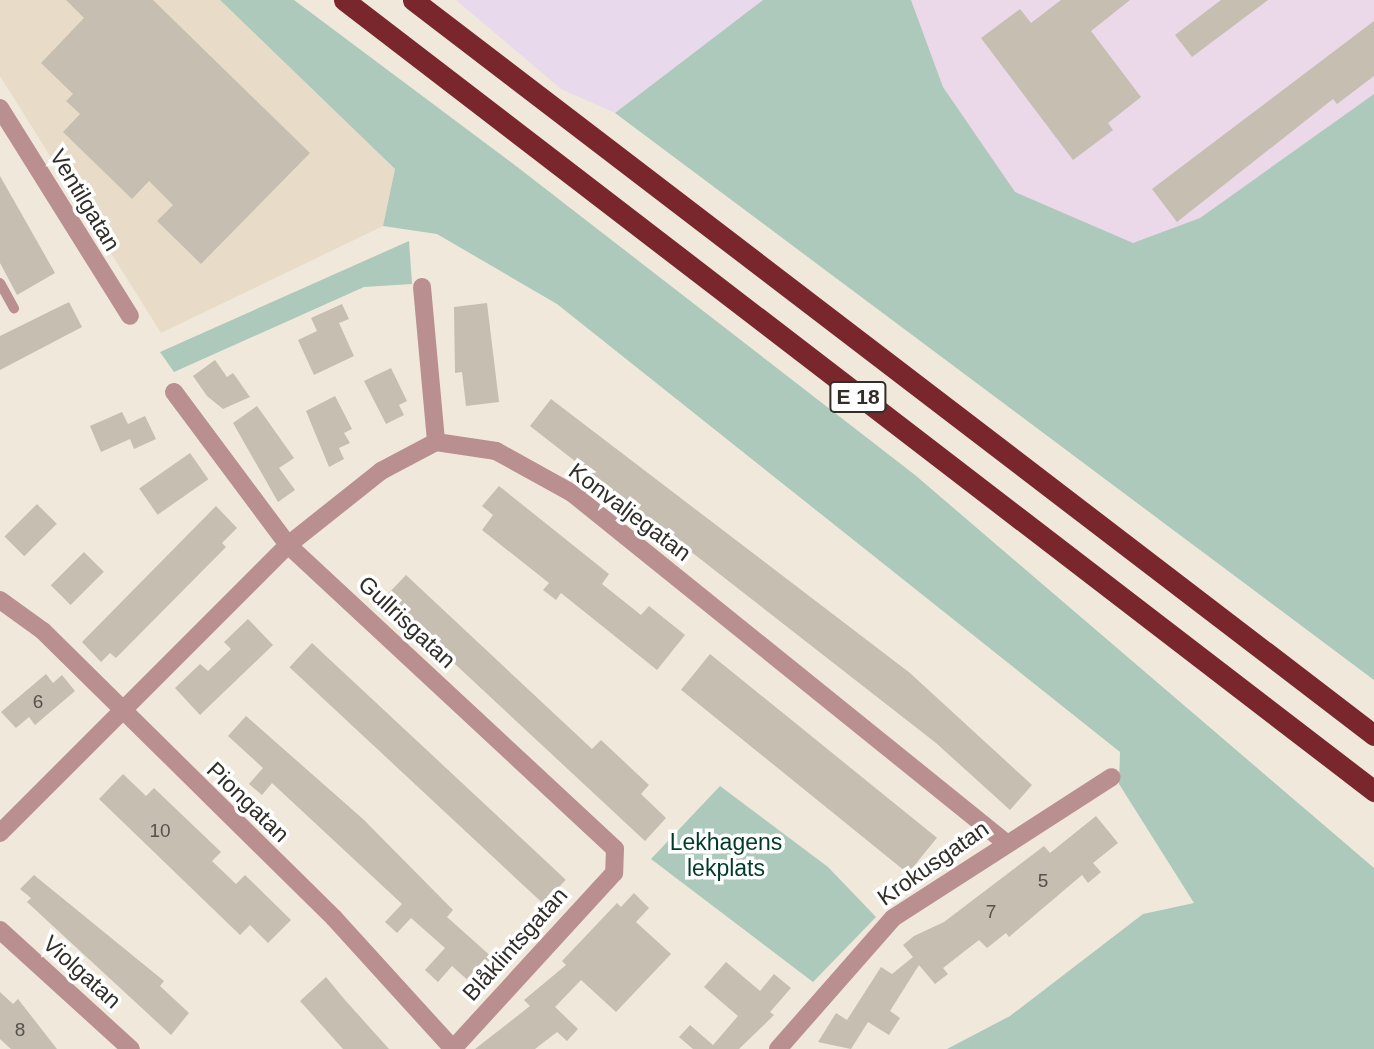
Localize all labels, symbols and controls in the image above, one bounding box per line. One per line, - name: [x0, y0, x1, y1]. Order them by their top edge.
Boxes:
- street label: Ventilgatan: [44, 144, 126, 256]
- road number: E 18: [828, 380, 888, 414]
- street label: Konvaljegatan: [563, 457, 697, 567]
- street label: Gullrisgatan: [353, 570, 461, 674]
- house number: 6: [33, 691, 43, 713]
- street label: Piongatan: [201, 756, 295, 848]
- street label: Krokusgatan: [872, 815, 994, 911]
- house number: 10: [149, 820, 171, 842]
- park label: Lekhagens lekplats: [670, 828, 782, 882]
- house number: 5: [1038, 870, 1048, 892]
- street label: Blåklintsgatan: [457, 882, 573, 1006]
- house number: 7: [986, 901, 996, 923]
- street label: Violgatan: [37, 930, 127, 1014]
- house number: 8: [15, 1019, 25, 1041]

